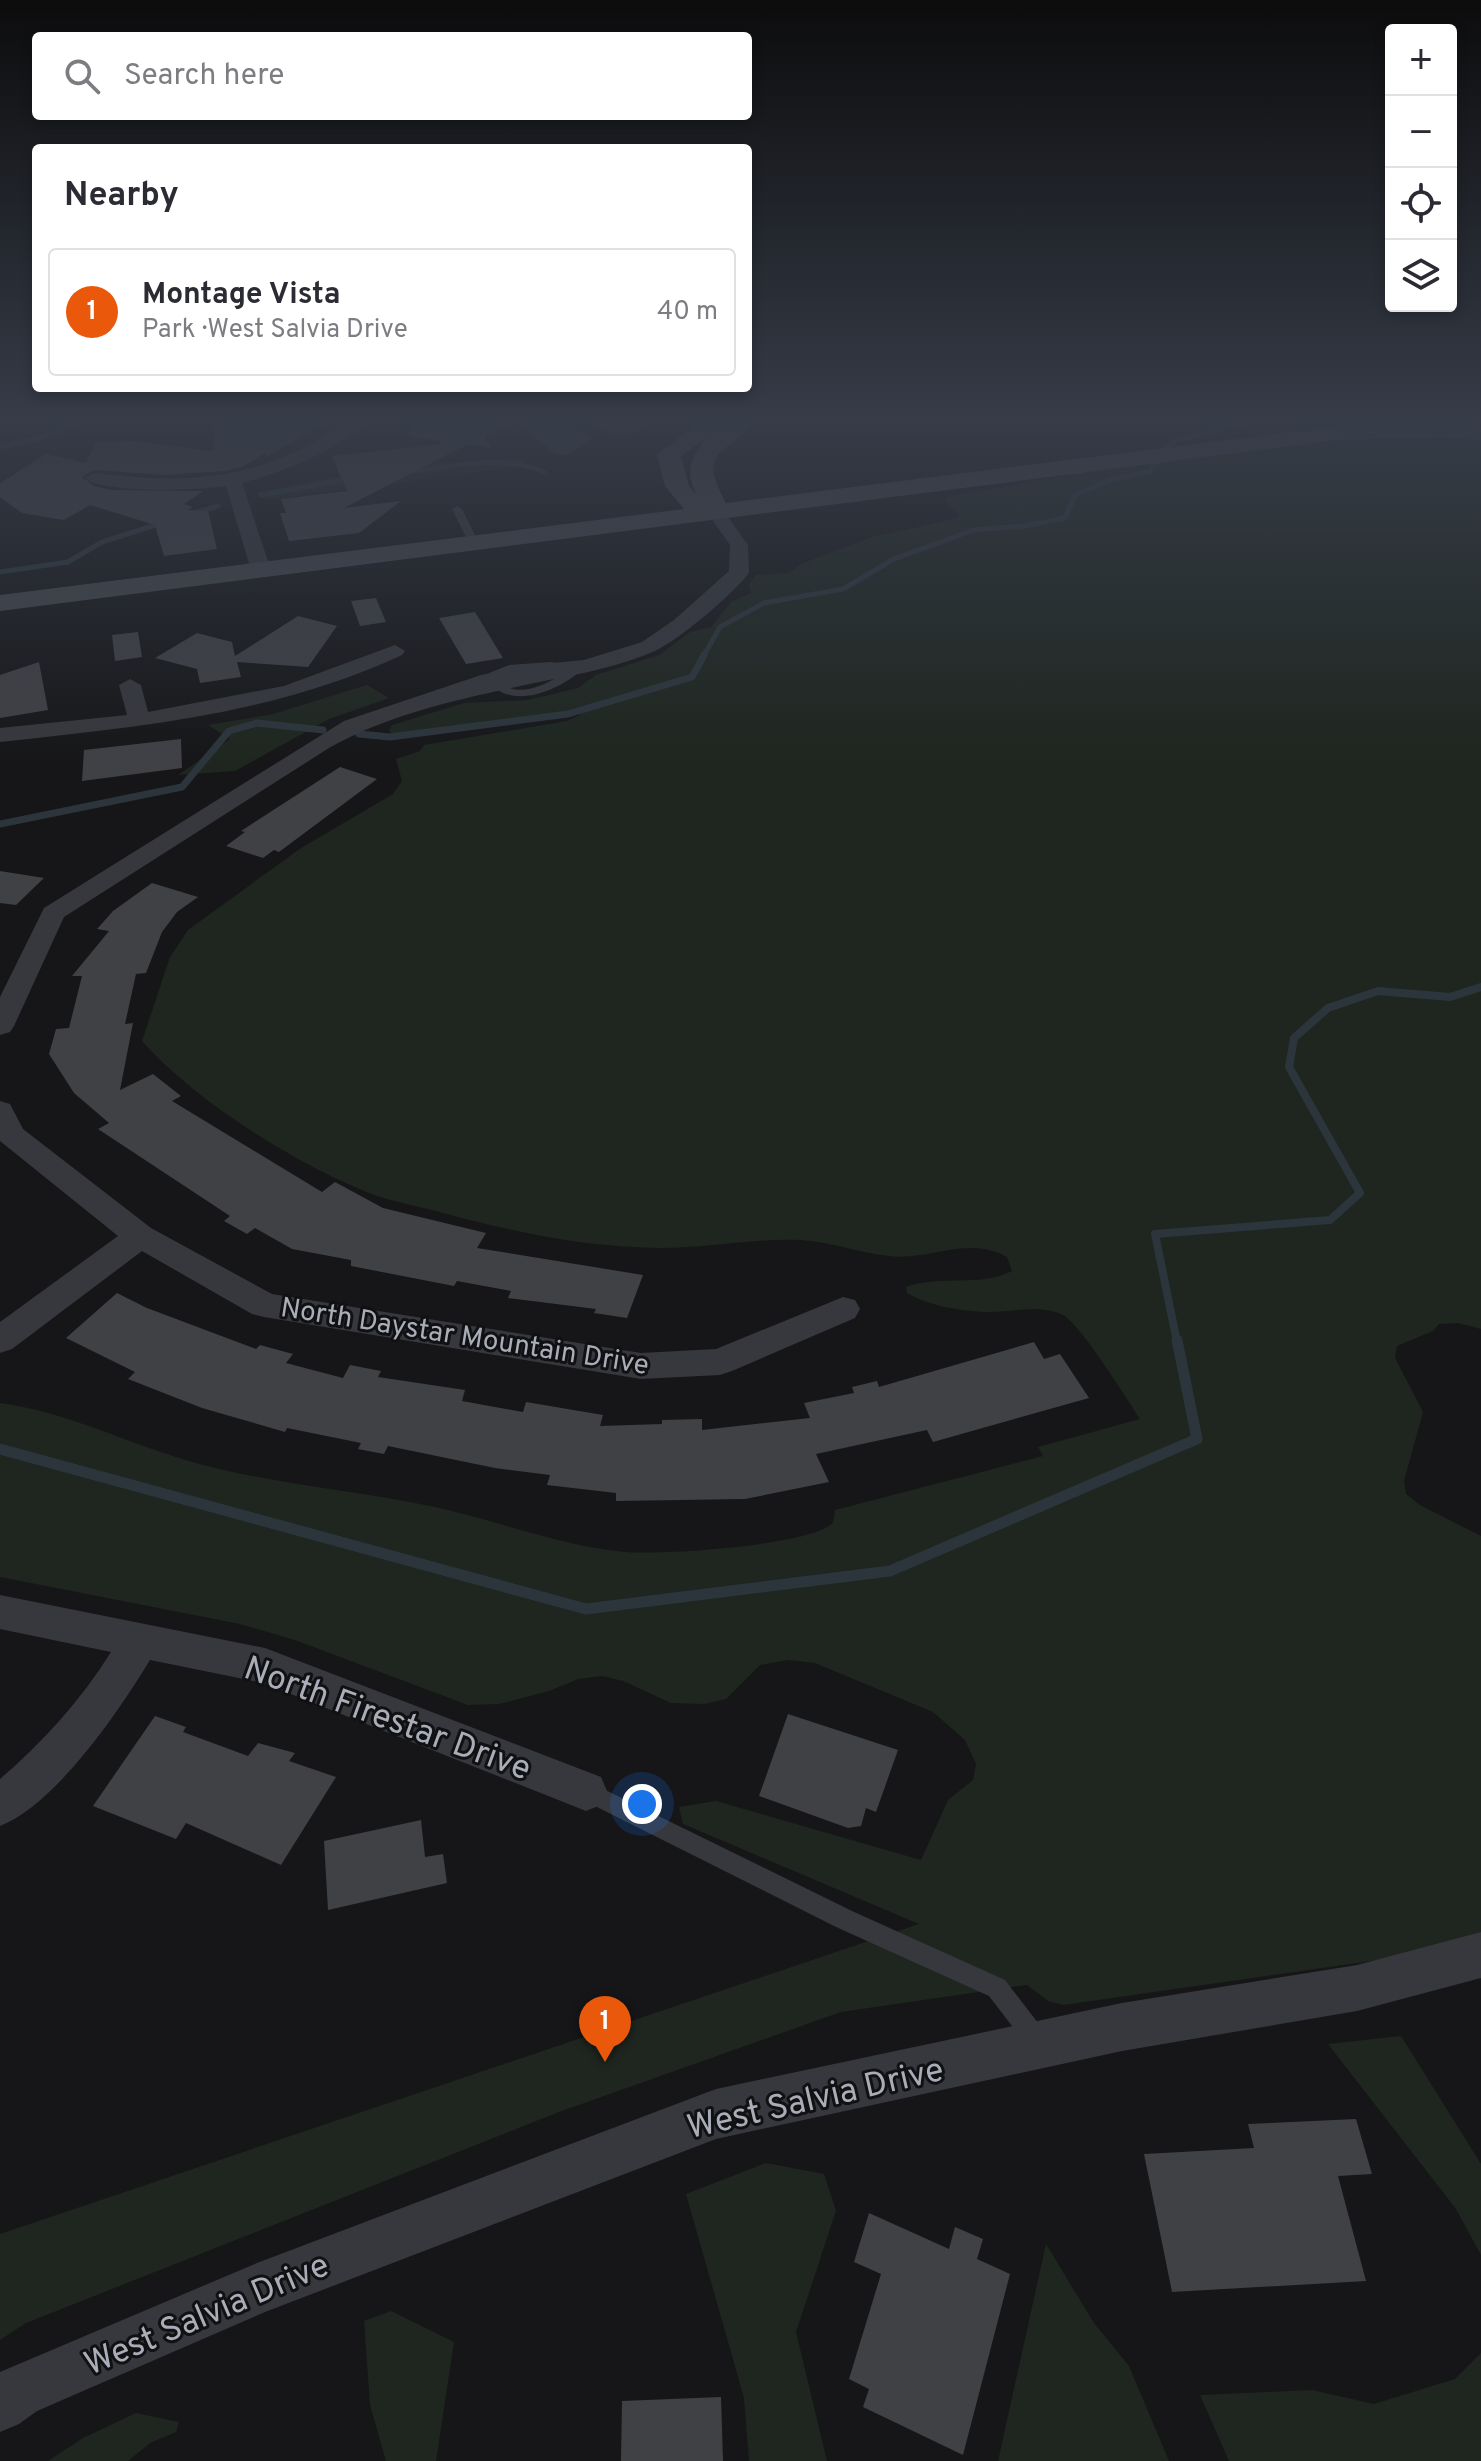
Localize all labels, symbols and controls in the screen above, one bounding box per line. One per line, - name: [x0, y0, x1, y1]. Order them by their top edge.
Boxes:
- map controls: [1385, 24, 1457, 312]
- button: +: [1385, 24, 1457, 96]
- search box: [32, 32, 752, 120]
- icon: search: [60, 54, 104, 98]
- text: Search here: [124, 58, 284, 95]
- button: −: [1385, 96, 1457, 168]
- button: locate: [1385, 168, 1457, 240]
- text: Nearby: [64, 175, 179, 218]
- button: layers: [1385, 240, 1457, 312]
- text: Montage Vista: [142, 277, 340, 314]
- text: 1: [87, 296, 97, 329]
- text: 40 m: [657, 296, 718, 329]
- text: Park · West Salvia Drive: [142, 314, 408, 347]
- street label: North Daystar Mountain Drive: [278, 1291, 651, 1385]
- street label: North Firestar Drive: [237, 1648, 536, 1792]
- your location: [622, 1784, 662, 1824]
- pin: 1: [579, 1996, 631, 2062]
- street label: West Salvia Drive: [683, 2050, 948, 2151]
- street label: West Salvia Drive: [78, 2245, 336, 2387]

